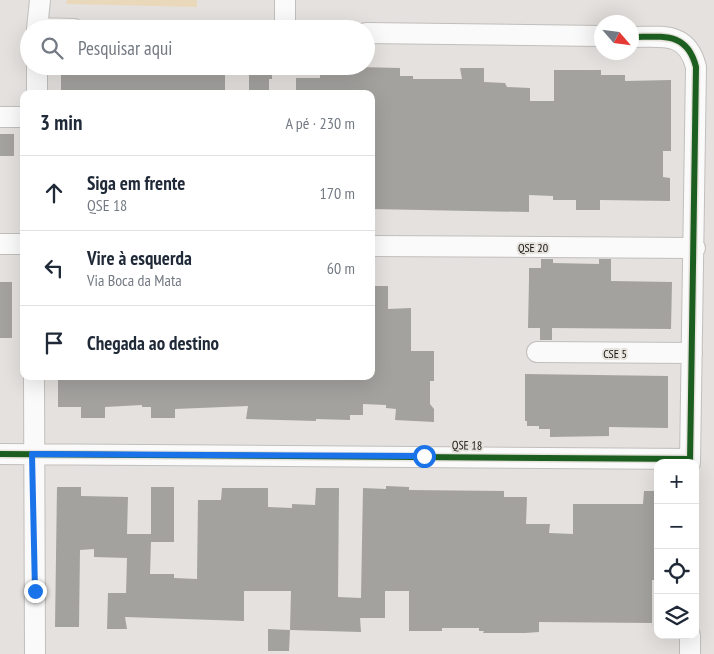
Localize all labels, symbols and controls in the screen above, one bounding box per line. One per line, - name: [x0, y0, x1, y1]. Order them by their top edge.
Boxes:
- north arrow: [594, 15, 639, 60]
- search box: [20, 20, 375, 75]
- icon: search: [38, 34, 66, 62]
- text: Pesquisar aqui: [78, 36, 172, 60]
- text: 3 min: [40, 109, 82, 136]
- text: A pé · 230 m: [285, 113, 355, 133]
- text: Siga em frente: [87, 171, 185, 195]
- icon: ahead: [40, 179, 68, 207]
- text: 170 m: [320, 183, 355, 203]
- text: QSE 18: [87, 195, 127, 215]
- street label: QSE 20: [518, 240, 548, 255]
- text: Vire à esquerda: [87, 246, 192, 270]
- icon: left: [40, 254, 68, 282]
- text: 60 m: [327, 258, 355, 278]
- text: Via Boca da Mata: [87, 270, 182, 290]
- icon: arrive: [40, 329, 68, 357]
- text: Chegada ao destino: [87, 331, 219, 355]
- street label: CSE 5: [603, 346, 627, 361]
- street label: QSE 18: [452, 437, 482, 453]
- route start: [413, 445, 436, 468]
- map controls: [654, 459, 699, 639]
- button: +: [654, 459, 699, 504]
- button: −: [654, 504, 699, 549]
- button: locate: [654, 549, 699, 594]
- route end: [24, 580, 47, 603]
- button: layers: [654, 594, 699, 639]

